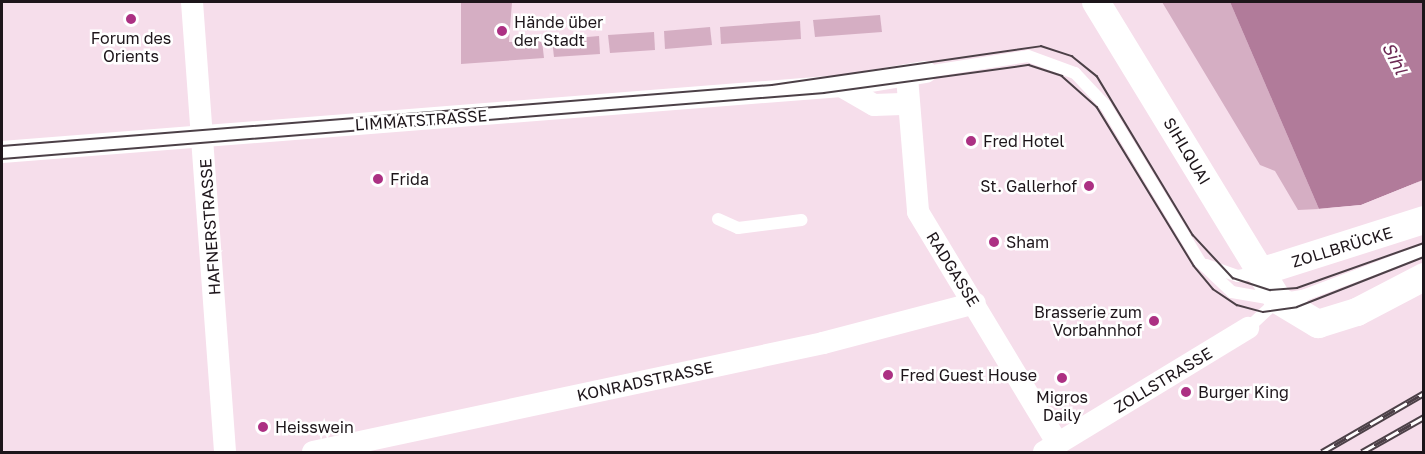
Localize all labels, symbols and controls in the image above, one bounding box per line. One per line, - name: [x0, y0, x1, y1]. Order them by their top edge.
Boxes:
- marker: Forum des Orients: [124, 12, 138, 26]
- place label: Hände über der Stadt: [514, 12, 603, 50]
- marker: Hände über der Stadt: [495, 24, 509, 38]
- place label: Forum des Orients: [91, 28, 171, 66]
- water label: Sihl: [1378, 38, 1412, 78]
- street label: LIMMATSTRASSE: [354, 106, 488, 134]
- street label: SIHLQUAI: [1160, 114, 1214, 188]
- place label: Fred Hotel: [983, 131, 1064, 151]
- marker: Fred Hotel: [964, 134, 978, 148]
- street label: HAFNERSTRASSE: [196, 158, 224, 296]
- place label: Frida: [390, 169, 429, 189]
- marker: Frida: [371, 172, 385, 186]
- place label: St. Gallerhof: [980, 176, 1077, 196]
- marker: St. Gallerhof: [1082, 179, 1096, 193]
- street label: ZOLLBRÜCKE: [1289, 223, 1395, 271]
- street label: RADGASSE: [922, 228, 984, 310]
- place label: Sham: [1006, 232, 1049, 252]
- marker: Sham: [987, 235, 1001, 249]
- place label: Brasserie zum Vorbahnhof: [1034, 302, 1142, 340]
- marker: Brasserie zum Vorbahnhof: [1147, 314, 1161, 328]
- street label: ZOLLSTRASSE: [1111, 343, 1215, 417]
- street label: KONRADSTRASSE: [575, 357, 715, 405]
- place label: Fred Guest House: [900, 365, 1037, 385]
- marker: Fred Guest House: [881, 368, 895, 382]
- marker: Migros Daily: [1055, 371, 1069, 385]
- place label: Burger King: [1198, 382, 1289, 402]
- marker: Burger King: [1179, 385, 1193, 399]
- place label: Migros Daily: [1036, 387, 1088, 425]
- place label: Heisswein: [275, 417, 354, 437]
- marker: Heisswein: [256, 420, 270, 434]

